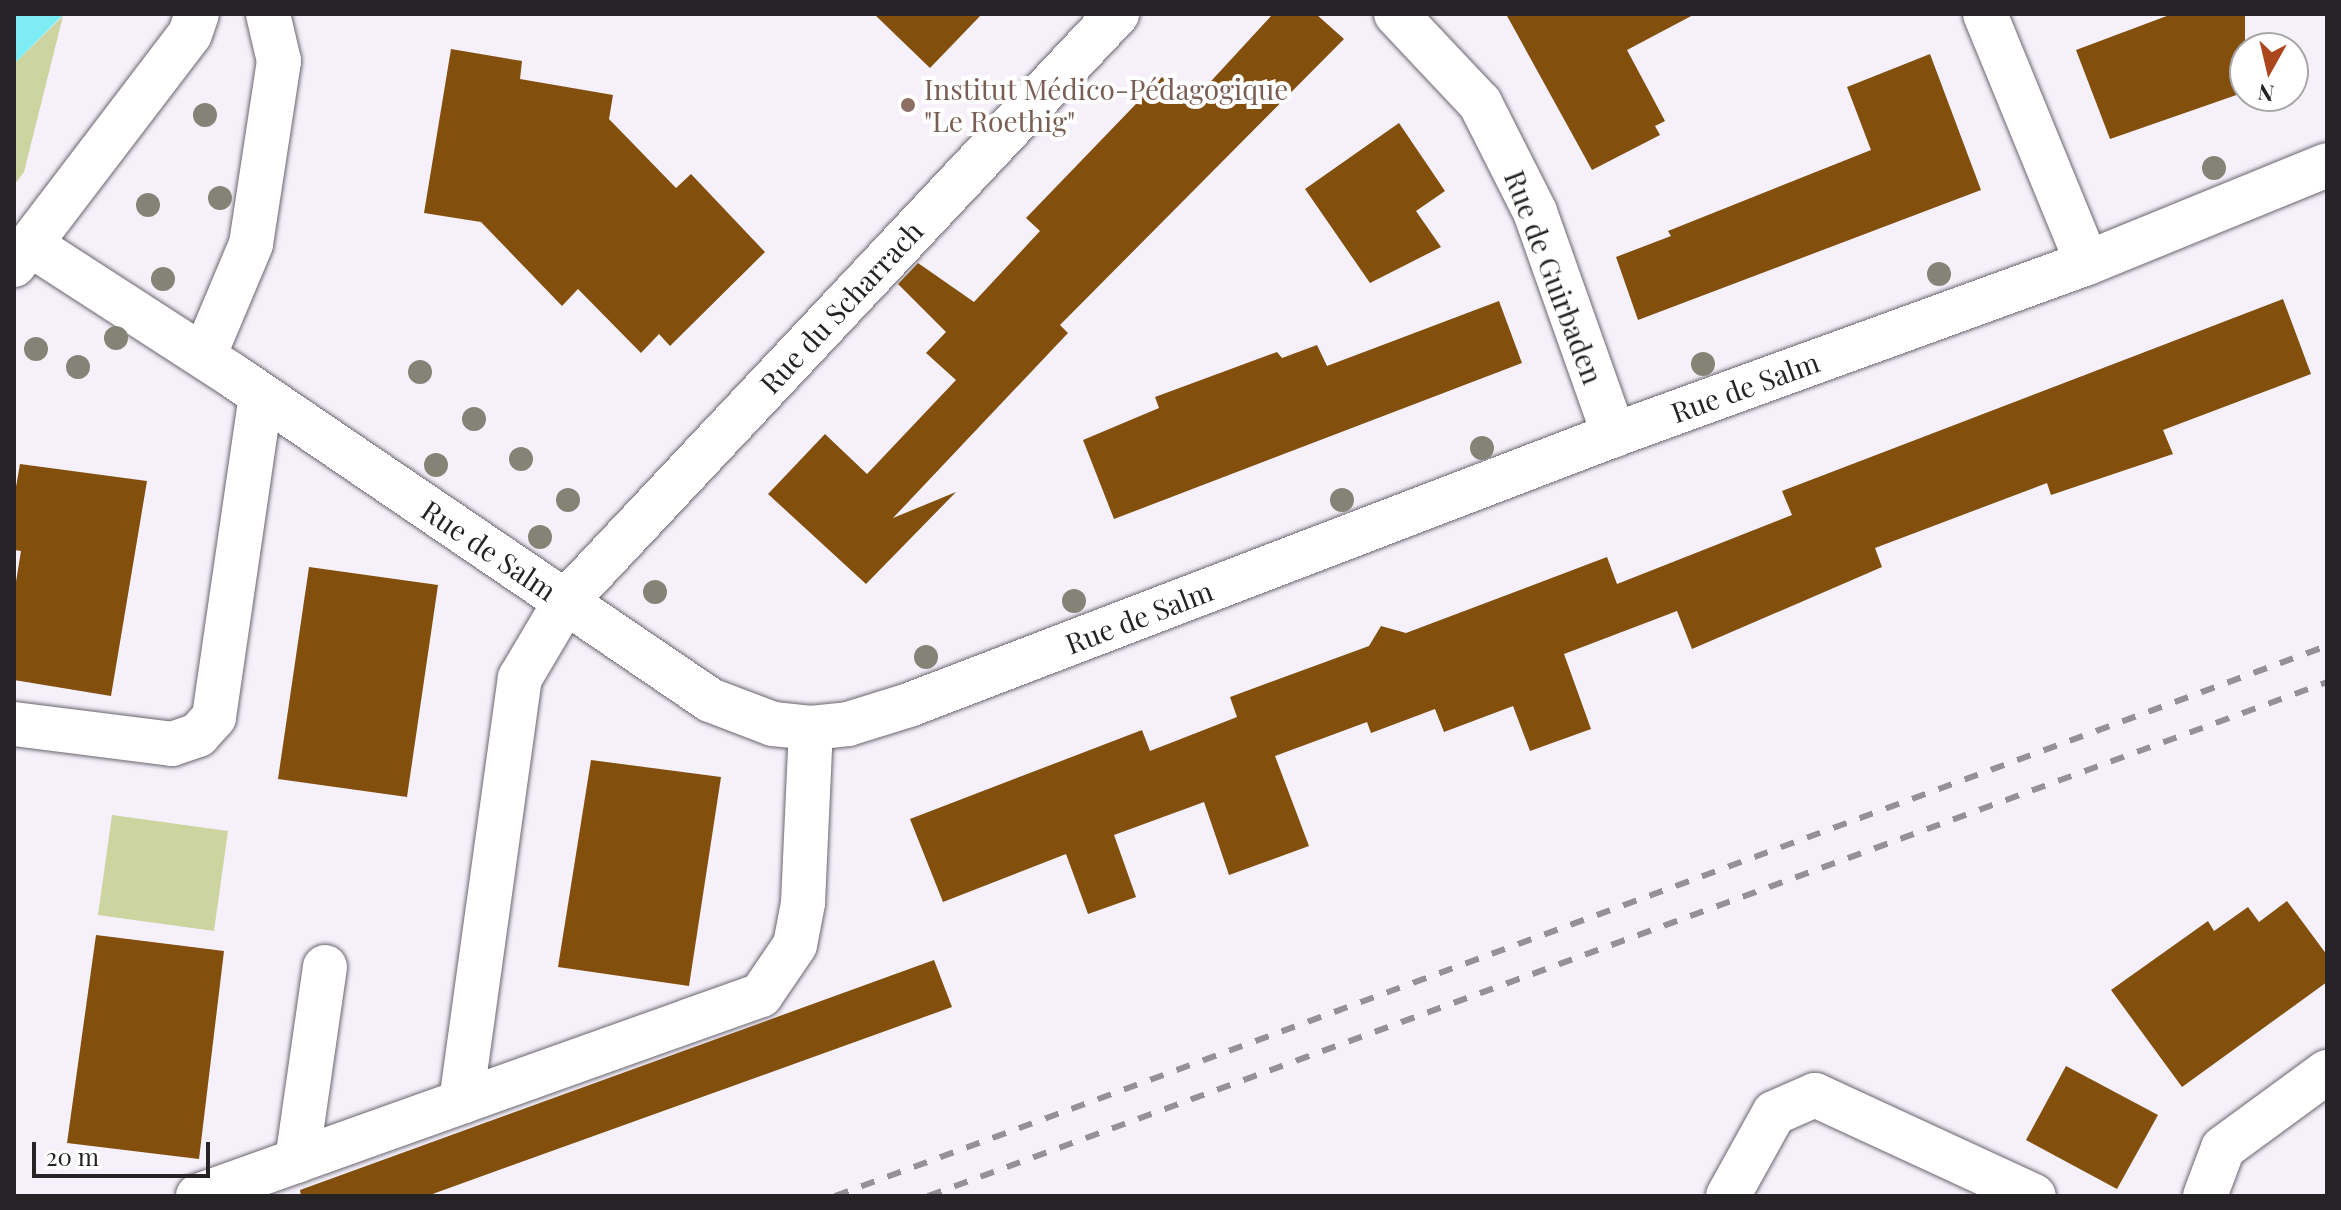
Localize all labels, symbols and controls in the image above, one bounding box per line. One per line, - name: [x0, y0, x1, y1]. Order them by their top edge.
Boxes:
- north arrow: [2229, 32, 2309, 112]
- place label: Institut Médico-Pédagogique "Le Roethig": [924, 72, 1289, 138]
- text: N: [2256, 78, 2276, 110]
- marker: Institut Médico-Pédagogique "Le Roethig": [899, 96, 917, 114]
- street label: Rue de Guirbaden: [1498, 166, 1610, 388]
- street label: Rue du Scharrach: [753, 214, 929, 400]
- street label: Rue de Salm: [1666, 345, 1824, 429]
- street label: Rue de Salm: [415, 493, 563, 607]
- street label: Rue de Salm: [1061, 574, 1217, 660]
- scale bar: [36, 1126, 214, 1176]
- text: 20 m: [46, 1140, 99, 1172]

